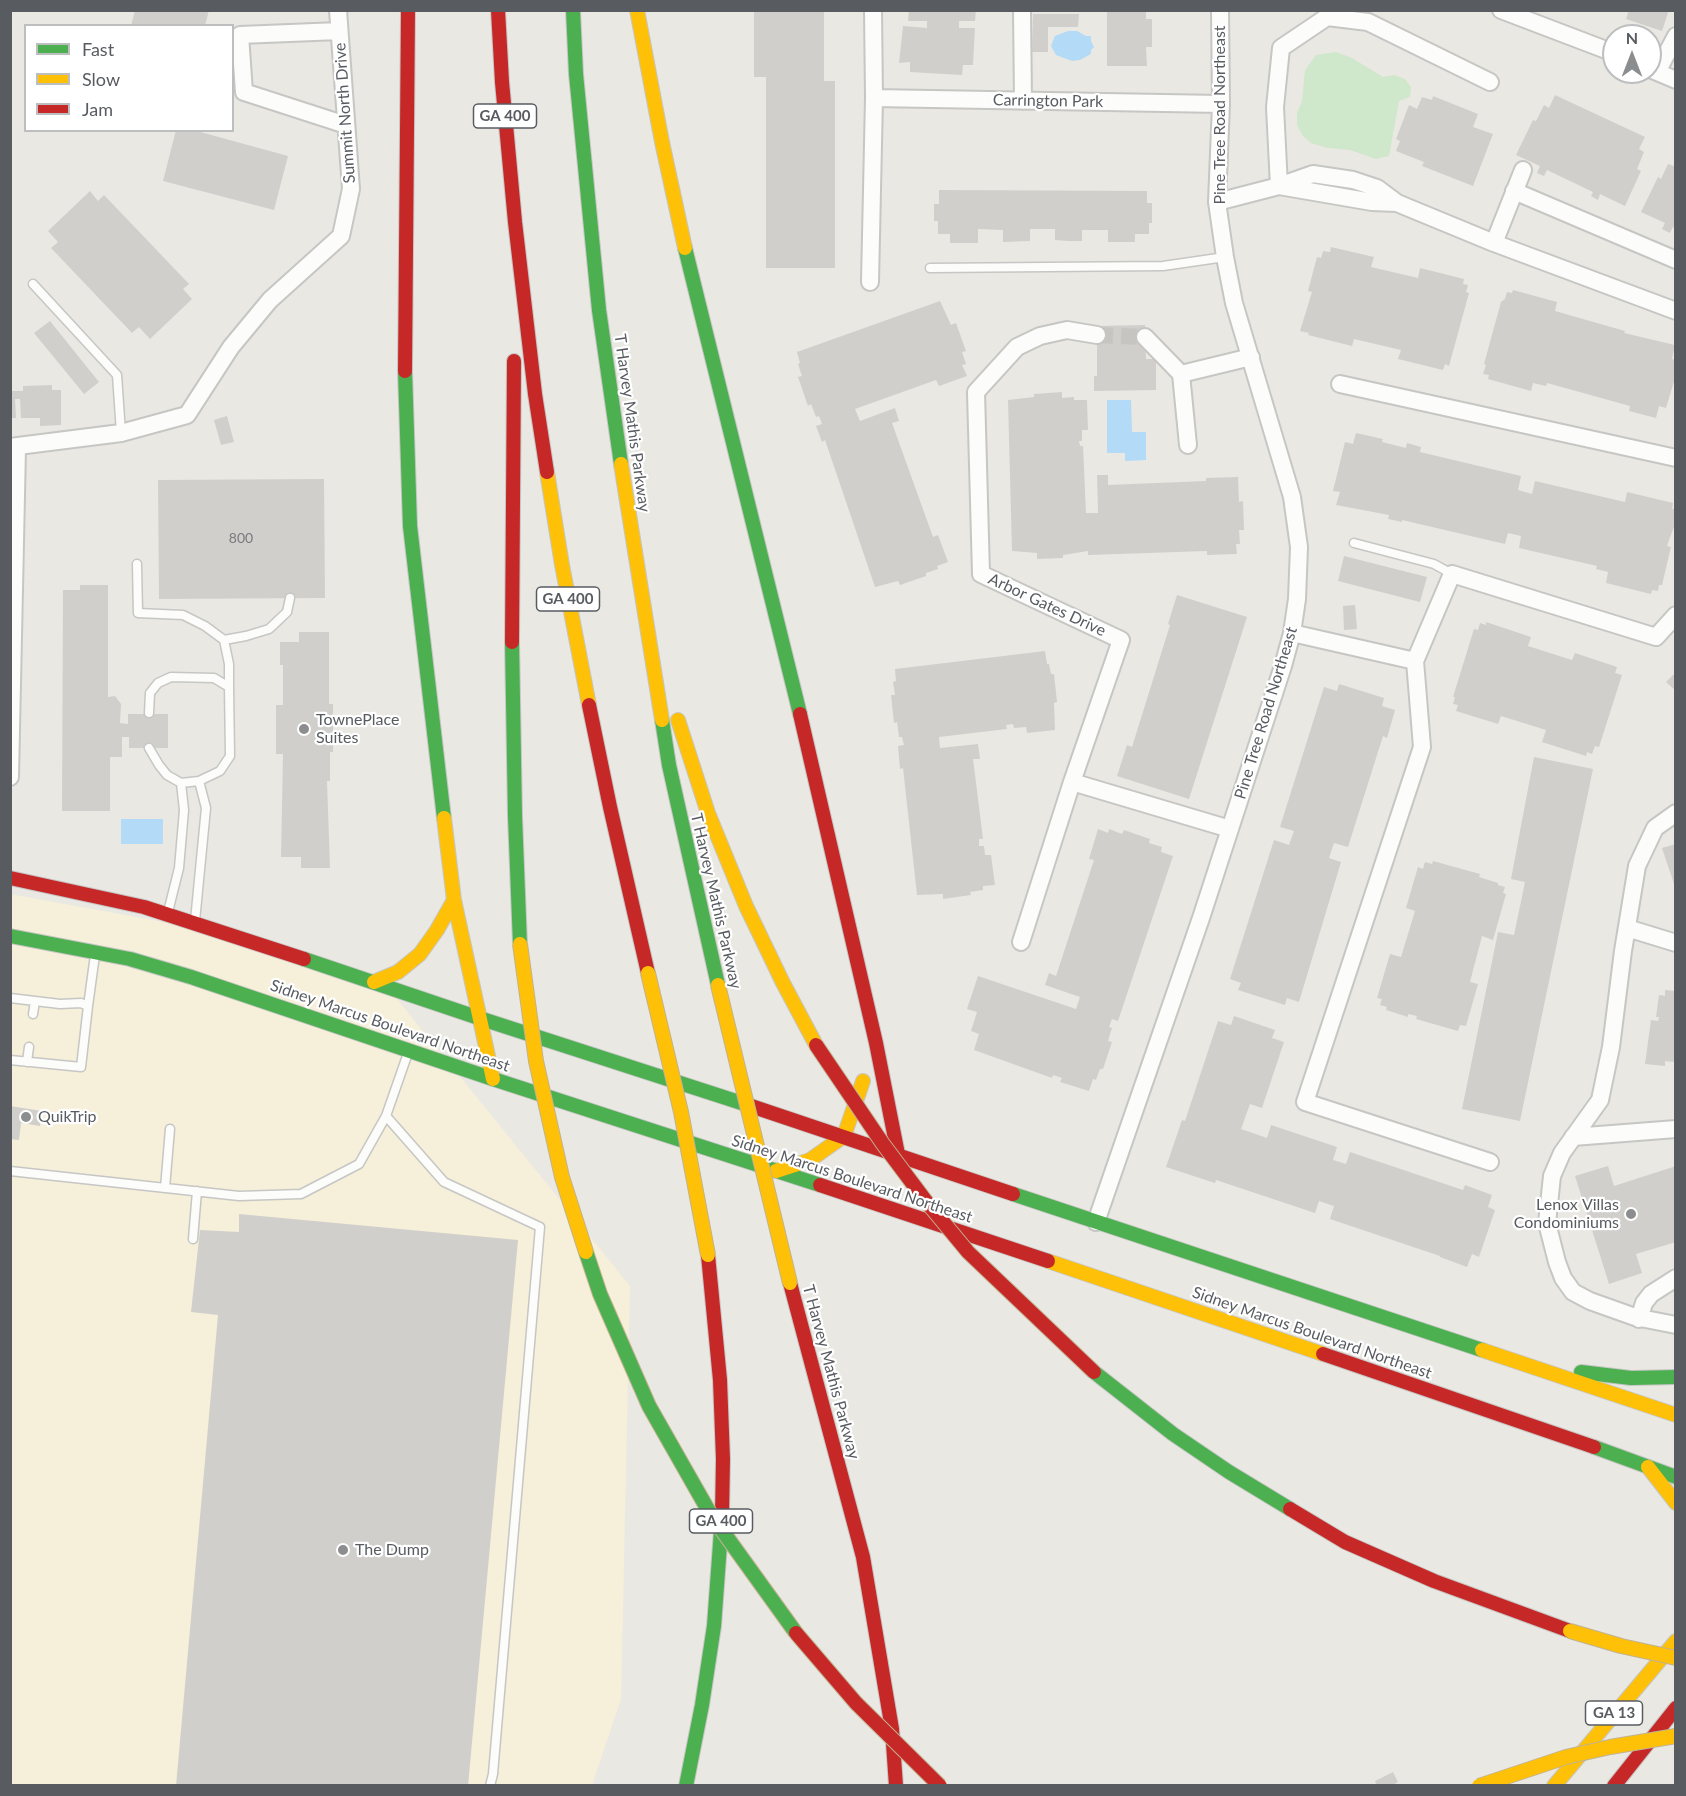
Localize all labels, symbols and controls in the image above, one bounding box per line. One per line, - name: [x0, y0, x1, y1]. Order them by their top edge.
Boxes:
- legend: [24, 24, 234, 132]
- north arrow: [1602, 24, 1662, 84]
- street label: Pine Tree Road Northeast: [1210, 25, 1230, 205]
- text: N: [1626, 28, 1638, 47]
- text: Fast: [82, 38, 114, 60]
- street label: Summit North Drive: [330, 42, 360, 184]
- text: Slow: [82, 68, 120, 90]
- street label: Carrington Park: [993, 90, 1103, 112]
- text: Jam: [82, 98, 113, 120]
- road number: GA 400: [474, 104, 536, 128]
- street label: T Harvey Mathis Parkway: [610, 333, 654, 513]
- house number: 800: [229, 530, 253, 546]
- street label: Arbor Gates Drive: [985, 569, 1109, 641]
- road number: GA 400: [536, 587, 600, 611]
- street label: Pine Tree Road Northeast: [1231, 624, 1301, 802]
- place label: TownePlace Suites: [316, 710, 399, 748]
- marker: TownePlace Suites: [297, 722, 311, 736]
- street label: T Harvey Mathis Parkway: [686, 811, 746, 991]
- street label: Sidney Marcus Boulevard Northeast: [268, 976, 512, 1076]
- place label: QuikTrip: [38, 1107, 96, 1127]
- marker: QuikTrip: [19, 1110, 33, 1124]
- street label: Sidney Marcus Boulevard Northeast: [729, 1131, 975, 1227]
- place label: Lenox Villas Condominiums: [1514, 1195, 1619, 1233]
- marker: Lenox Villas Condominiums: [1624, 1207, 1638, 1221]
- street label: T Harvey Mathis Parkway: [798, 1283, 864, 1461]
- street label: Sidney Marcus Boulevard Northeast: [1190, 1283, 1434, 1383]
- road number: GA 400: [690, 1509, 752, 1533]
- place label: The Dump: [355, 1540, 429, 1560]
- marker: The Dump: [336, 1543, 350, 1557]
- road number: GA 13: [1586, 1701, 1642, 1725]

